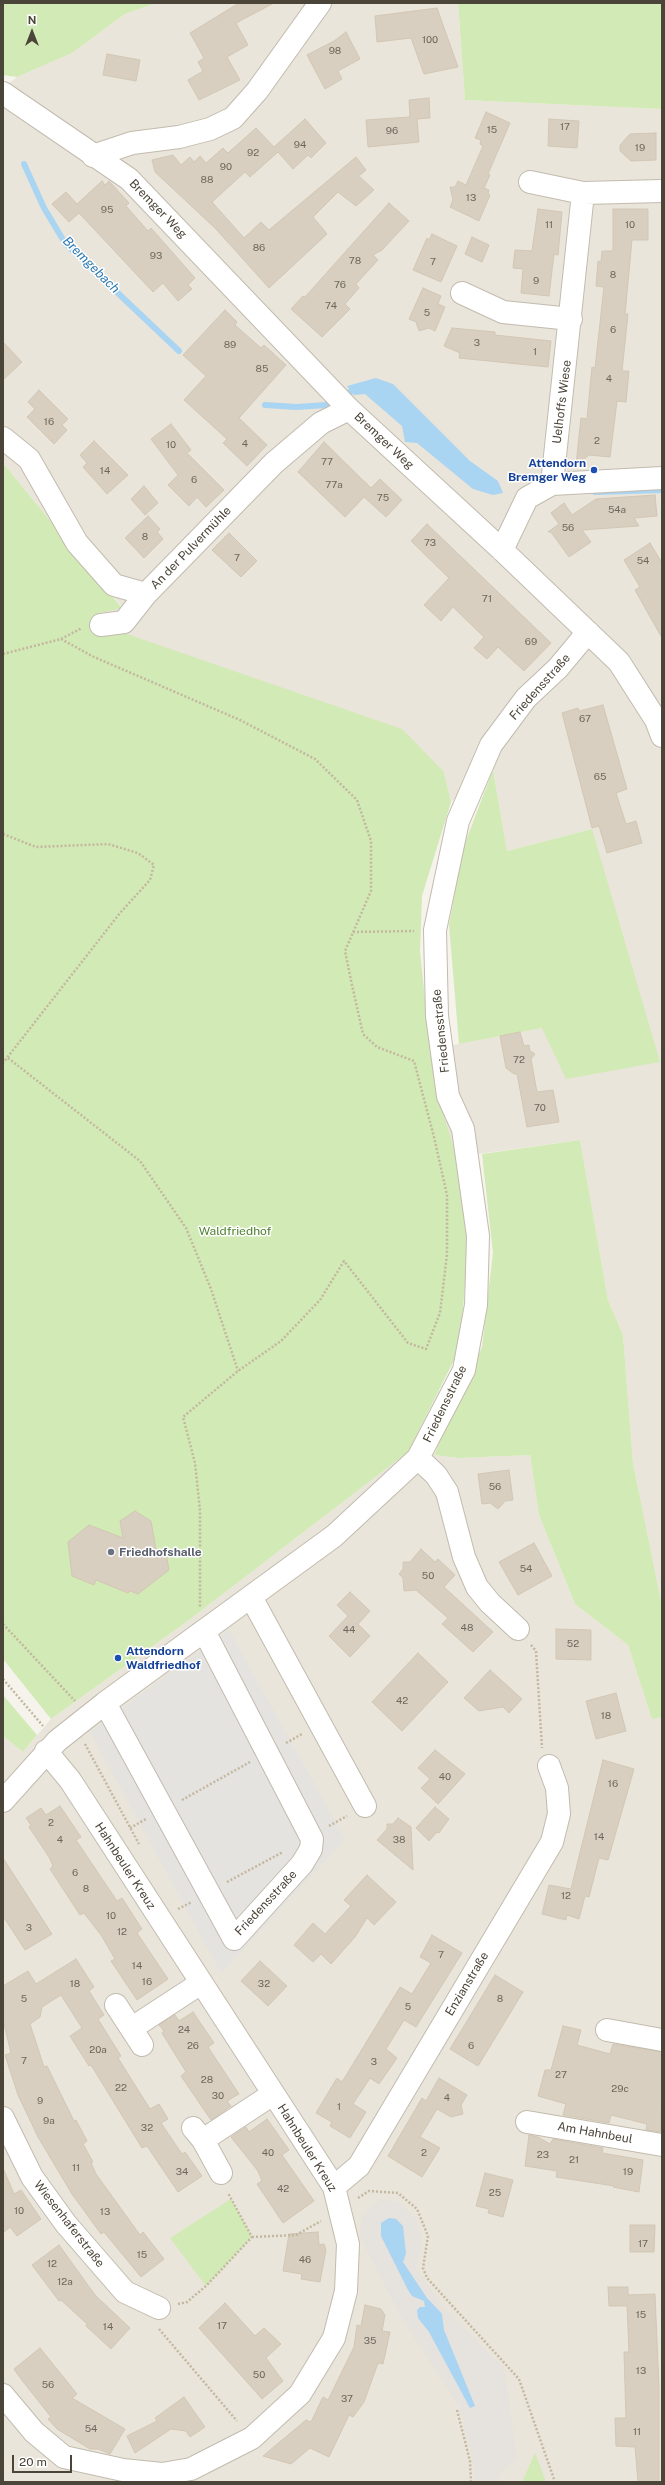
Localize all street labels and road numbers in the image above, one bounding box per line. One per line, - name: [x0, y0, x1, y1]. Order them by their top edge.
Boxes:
- street label: Bremger Weg: [126, 176, 190, 242]
- street label: Uelhoffs Wiese: [550, 359, 574, 445]
- street label: Bremger Weg: [351, 410, 417, 472]
- street label: An der Pulvermühle: [148, 503, 234, 593]
- street label: Friedensstraße: [507, 651, 573, 723]
- street label: Friedensstraße: [429, 988, 453, 1074]
- street label: Friedensstraße: [420, 1363, 470, 1445]
- street label: Hahnbeuler Kreuz: [92, 1820, 158, 1912]
- street label: Friedensstraße: [232, 1867, 300, 1939]
- street label: Enzianstraße: [442, 1949, 492, 2019]
- street label: Hahnbeuler Kreuz: [274, 2102, 340, 2194]
- street label: Am Hahnbeul: [556, 2119, 634, 2147]
- street label: Wiesenhaferstraße: [31, 2178, 107, 2270]

